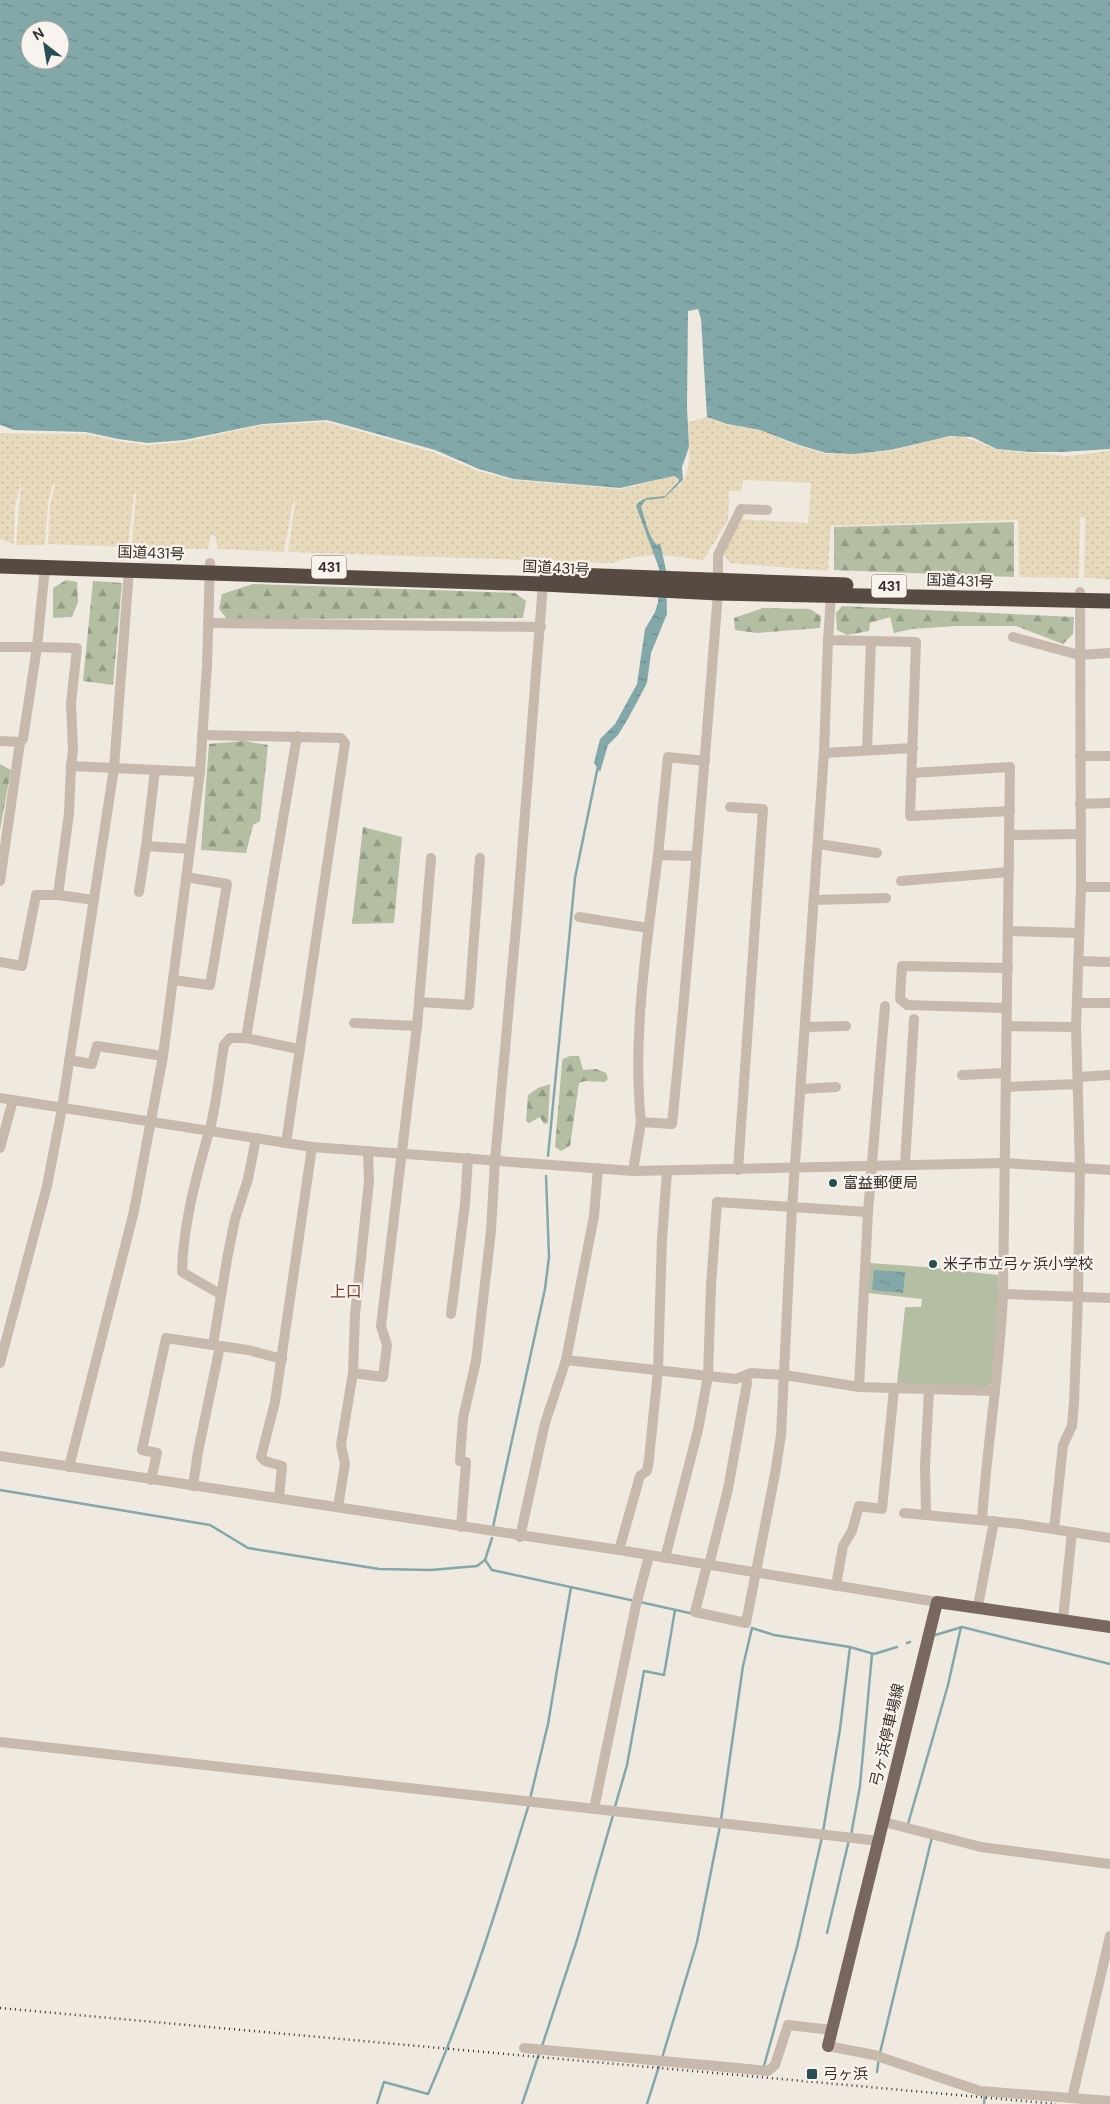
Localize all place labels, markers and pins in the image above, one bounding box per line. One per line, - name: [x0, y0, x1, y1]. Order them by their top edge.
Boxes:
- place label: 富益郵便局: [843, 1173, 918, 1193]
- marker: 富益郵便局: [827, 1177, 839, 1189]
- place label: 米子市立弓ヶ浜小学校: [943, 1254, 1093, 1274]
- marker: 米子市立弓ヶ浜小学校: [927, 1258, 939, 1270]
- place label: 弓ヶ浜: [823, 2064, 868, 2084]
- marker: 弓ヶ浜: [805, 2067, 819, 2081]

